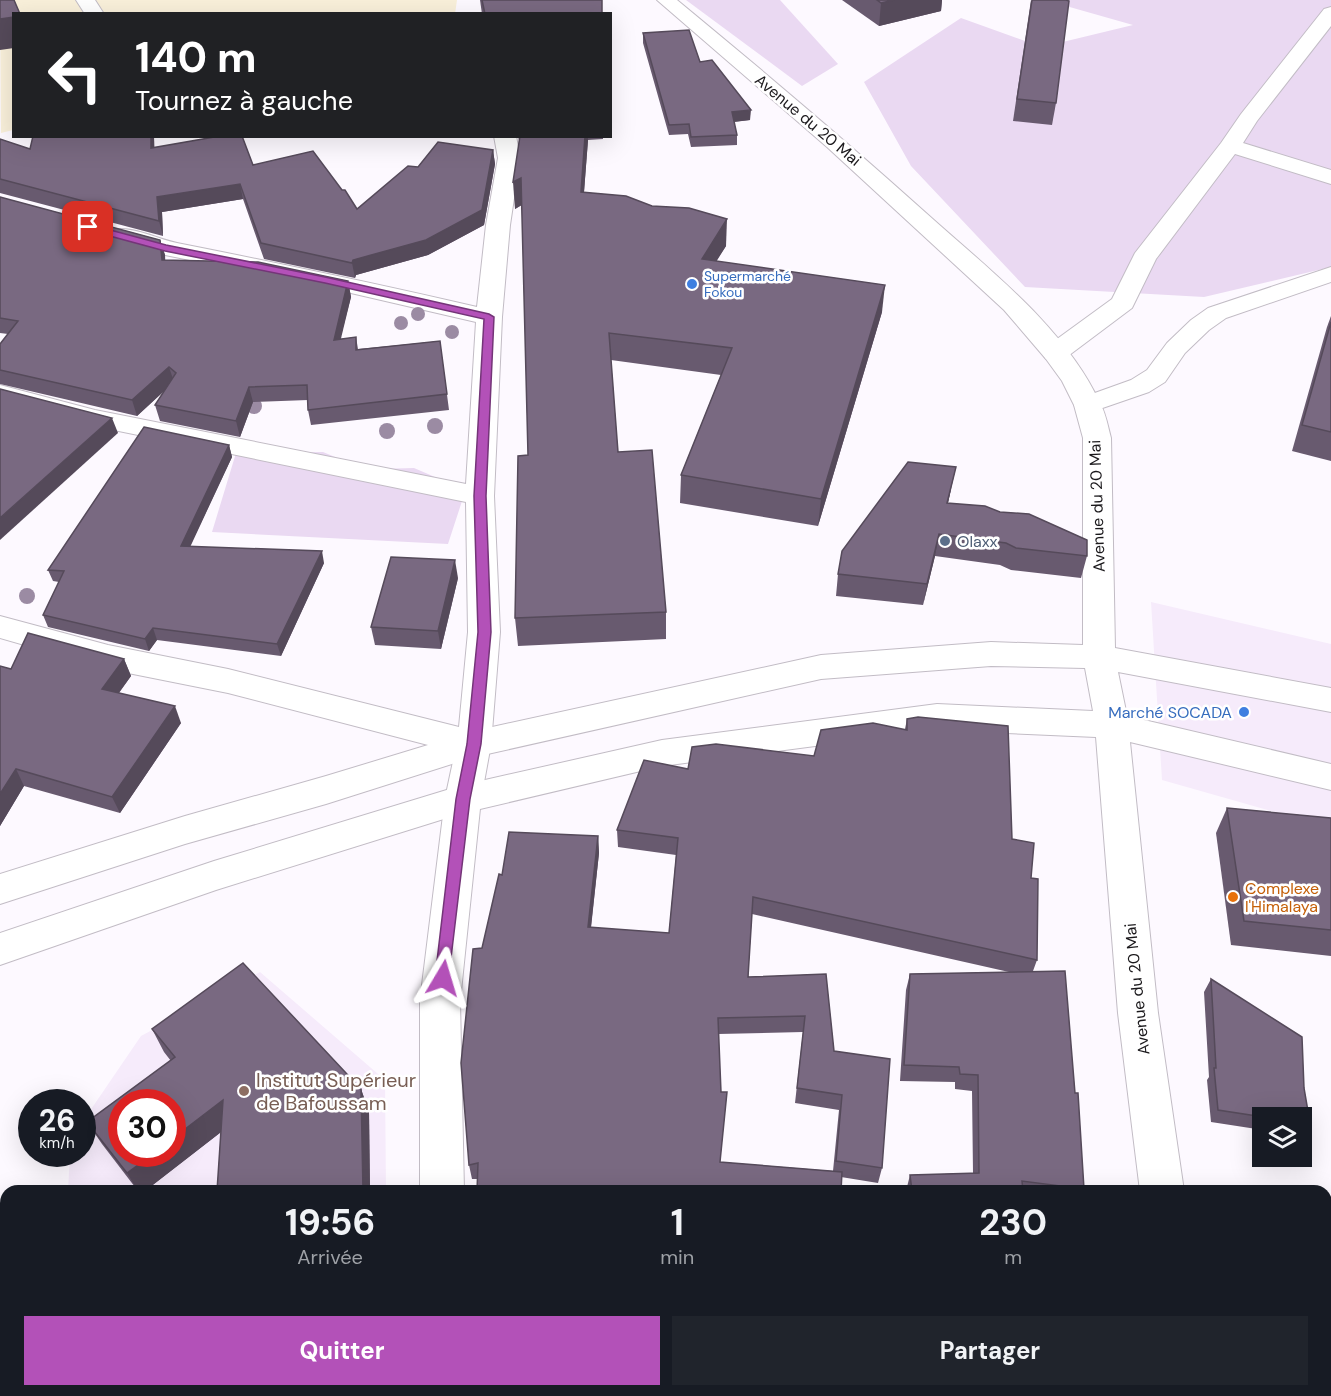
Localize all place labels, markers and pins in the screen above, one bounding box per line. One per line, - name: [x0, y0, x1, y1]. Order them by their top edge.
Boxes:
- pin: [62, 201, 113, 252]
- place label: Supermarché Fokou: [704, 267, 791, 301]
- marker: Supermarché Fokou: [685, 277, 699, 291]
- place label: Olaxx: [957, 531, 998, 552]
- marker: Olaxx: [938, 534, 952, 548]
- place label: Marché SOCADA: [1108, 702, 1232, 723]
- marker: Marché SOCADA: [1237, 705, 1251, 719]
- place label: Complexe l'Himalaya: [1245, 878, 1319, 917]
- marker: Complexe l'Himalaya: [1226, 890, 1240, 904]
- place label: Institut Supérieur de Bafoussam: [256, 1067, 416, 1116]
- marker: Institut Supérieur de Bafoussam: [237, 1084, 251, 1098]

